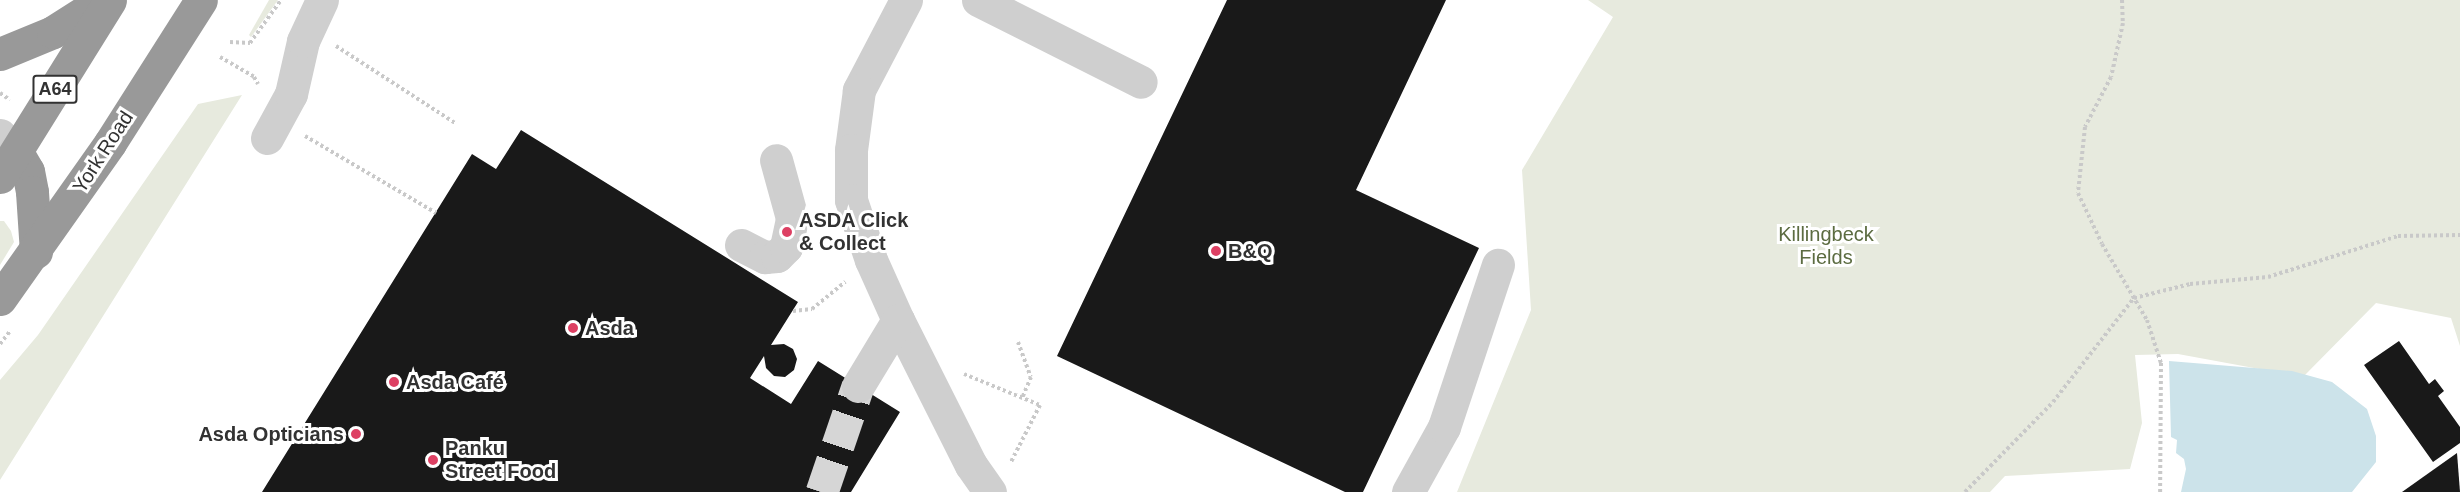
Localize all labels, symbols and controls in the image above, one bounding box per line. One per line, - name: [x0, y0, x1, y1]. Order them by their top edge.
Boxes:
- road number: A64: [31, 74, 79, 104]
- street label: York Road: [68, 107, 138, 197]
- place label: ASDA Click & Collect: [799, 208, 909, 255]
- park label: Killingbeck Fields: [1778, 223, 1874, 270]
- marker: ASDA Click & Collect: [780, 225, 794, 239]
- place label: B&Q: [1228, 239, 1272, 263]
- marker: B&Q: [1209, 244, 1223, 258]
- place label: Asda: [585, 316, 634, 340]
- marker: Asda: [566, 321, 580, 335]
- place label: Asda Café: [406, 370, 504, 394]
- marker: Asda Café: [387, 375, 401, 389]
- place label: Asda Opticians: [198, 422, 344, 446]
- marker: Asda Opticians: [349, 427, 363, 441]
- place label: Panku Street Food: [445, 436, 556, 483]
- marker: Panku Street Food: [426, 453, 440, 467]

